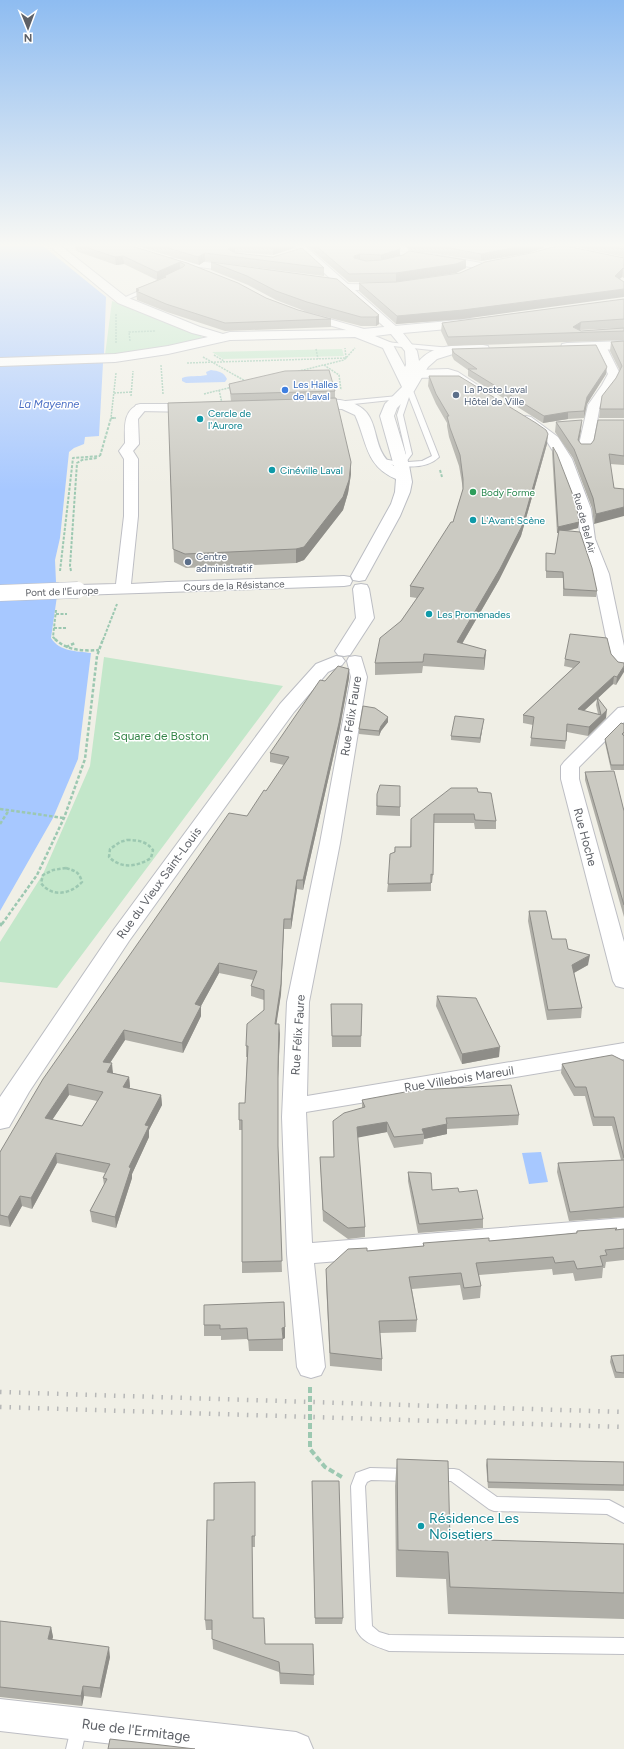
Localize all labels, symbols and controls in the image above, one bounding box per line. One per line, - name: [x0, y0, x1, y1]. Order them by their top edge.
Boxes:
- north arrow: [8, 8, 48, 48]
- text: N: [24, 31, 33, 44]
- place label: Les Halles de Laval: [293, 378, 338, 403]
- place label: La Poste Laval Hôtel de Ville: [464, 383, 527, 408]
- marker: Les Halles de Laval: [280, 385, 290, 395]
- marker: La Poste Laval Hôtel de Ville: [451, 390, 461, 400]
- water label: La Mayenne: [19, 398, 79, 411]
- place label: Cercle de l'Aurore: [208, 407, 251, 432]
- marker: Cercle de l'Aurore: [195, 414, 205, 424]
- place label: Cinéville Laval: [280, 464, 343, 477]
- marker: Cinéville Laval: [267, 465, 277, 475]
- place label: Body Forme: [481, 486, 536, 499]
- marker: Body Forme: [468, 487, 478, 497]
- street label: Rue de Bel Air: [570, 491, 599, 555]
- place label: L'Avant Scène: [481, 514, 545, 527]
- marker: L'Avant Scène: [468, 515, 478, 525]
- place label: Centre administratif: [196, 550, 253, 575]
- marker: Centre administratif: [183, 557, 193, 567]
- street label: Cours de la Résistance: [183, 577, 285, 594]
- street label: Pont de l'Europe: [25, 584, 99, 599]
- place label: Les Promenades: [437, 608, 511, 621]
- marker: Les Promenades: [424, 609, 434, 619]
- street label: Rue Félix Faure: [338, 675, 364, 757]
- park label: Square de Boston: [113, 729, 209, 743]
- street label: Rue Hoche: [571, 806, 600, 868]
- street label: Rue du Vieux Saint-Louis: [114, 824, 204, 941]
- street label: Rue Félix Faure: [288, 994, 308, 1076]
- street label: Rue Villebois Mareuil: [403, 1063, 515, 1095]
- place label: Résidence Les Noisetiers: [429, 1510, 519, 1543]
- marker: Résidence Les Noisetiers: [416, 1521, 426, 1531]
- street label: Rue de l'Ermitage: [81, 1715, 192, 1746]

